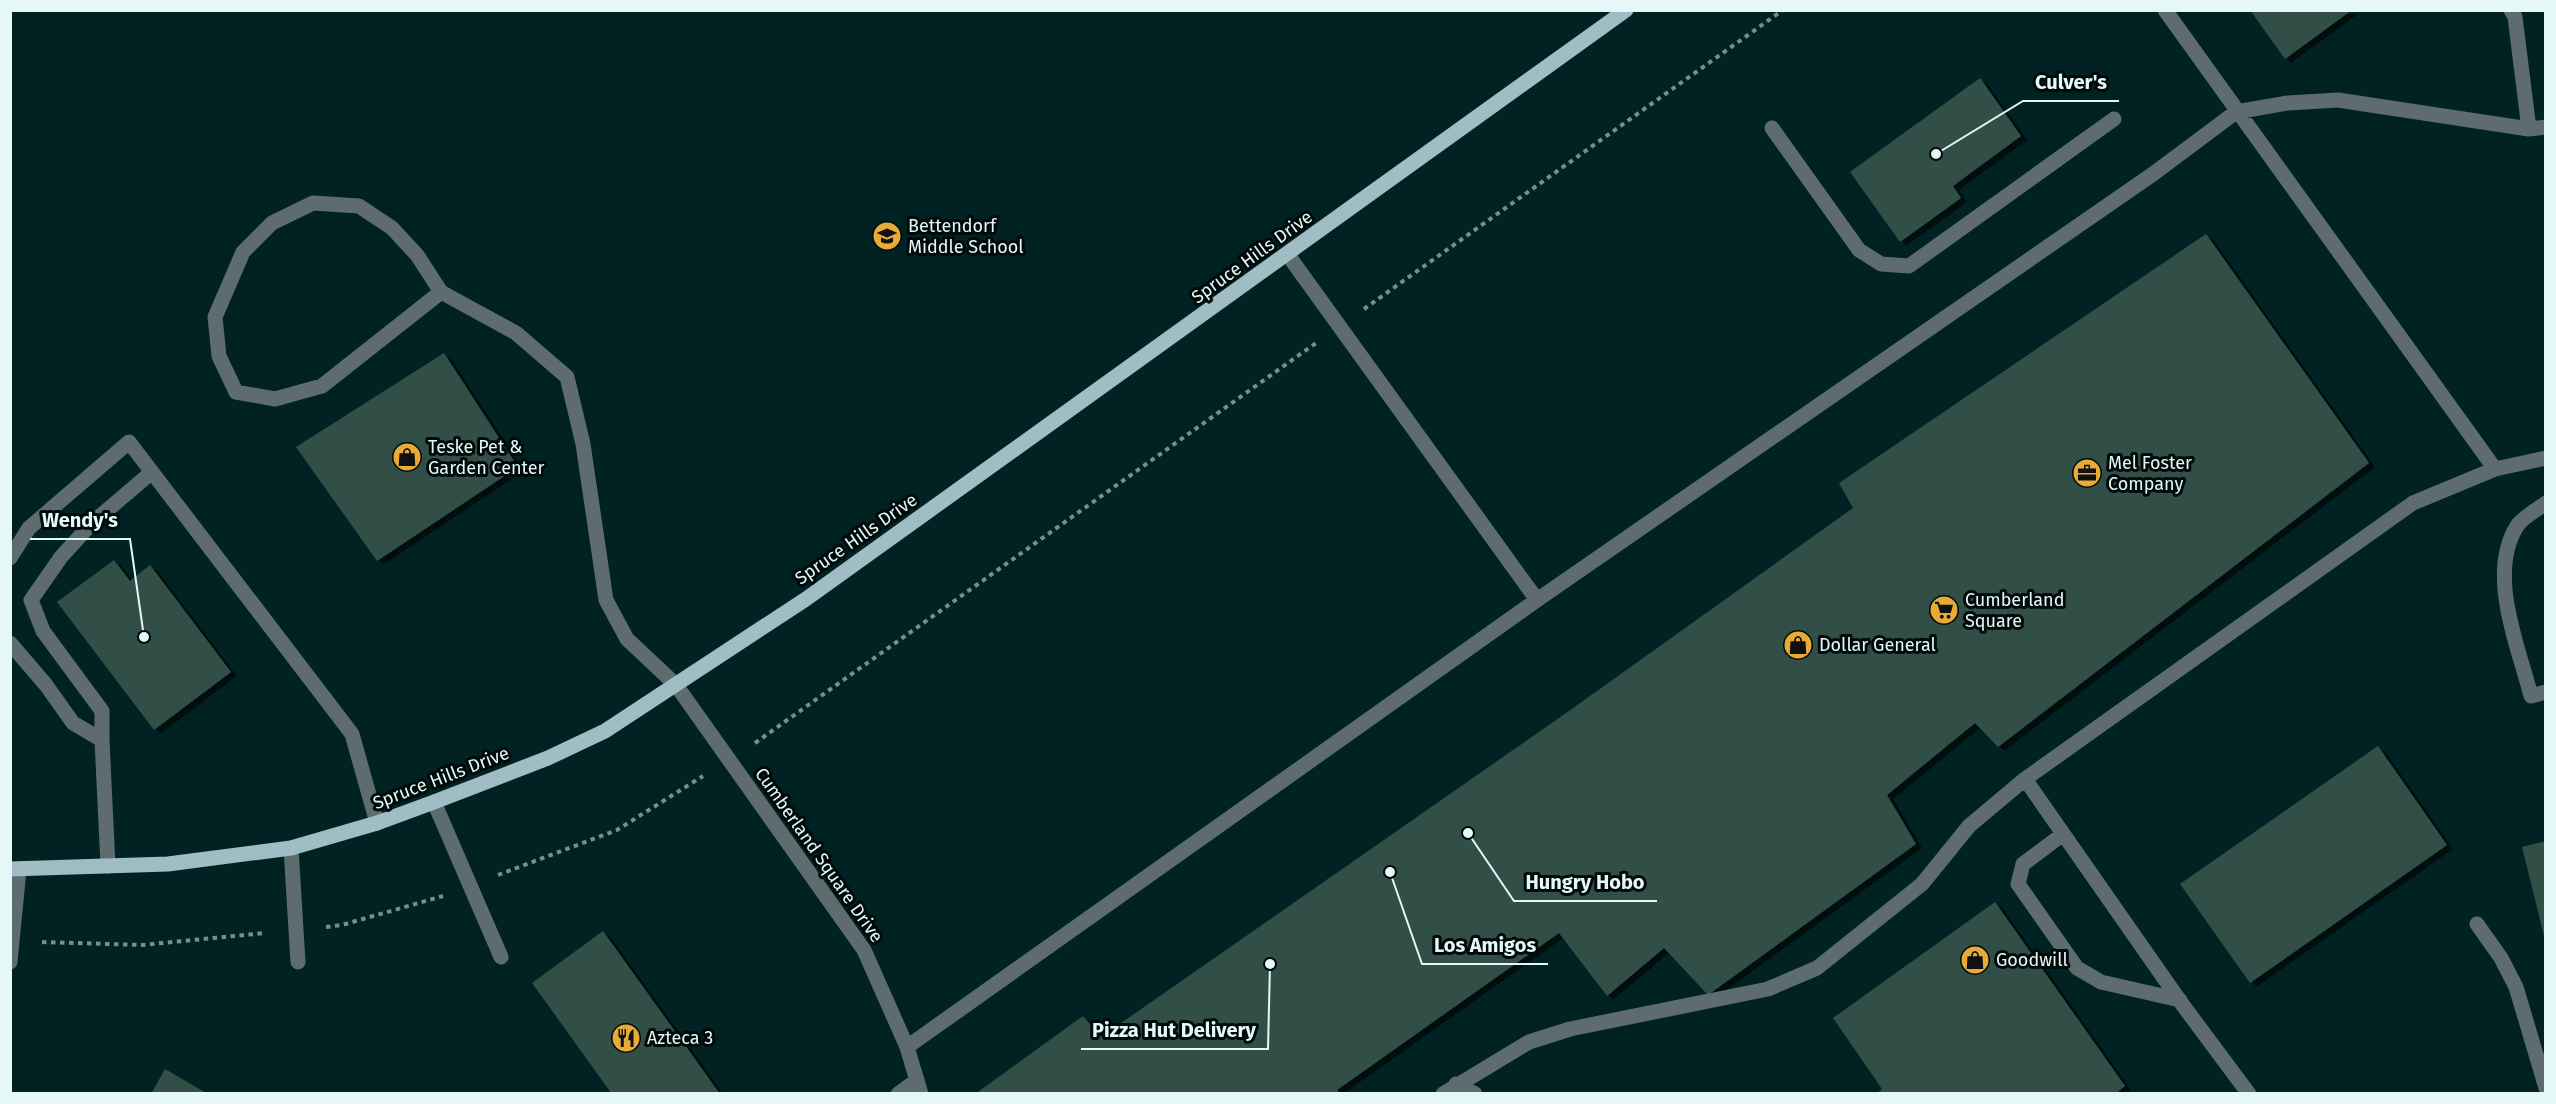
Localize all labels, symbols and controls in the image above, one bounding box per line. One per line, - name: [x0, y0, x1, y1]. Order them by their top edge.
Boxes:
- callout: Culver's: [2023, 63, 2119, 101]
- text: Culver's: [2035, 70, 2107, 94]
- street label: Spruce Hills Drive: [1187, 206, 1317, 308]
- place label: Bettendorf Middle School: [908, 215, 1024, 258]
- school or university icon: Bettendorf Middle School: [871, 220, 903, 252]
- place label: Teske Pet & Garden Center: [428, 436, 545, 479]
- shop icon: Teske Pet & Garden Center: [391, 441, 423, 473]
- place label: Mel Foster Company: [2108, 452, 2192, 495]
- office icon: Mel Foster Company: [2071, 457, 2103, 489]
- street label: Spruce Hills Drive: [791, 489, 921, 589]
- callout: Wendy's: [30, 501, 130, 539]
- text: Wendy's: [42, 508, 118, 532]
- place label: Cumberland Square: [1965, 589, 2064, 632]
- supermarket icon: Cumberland Square: [1928, 594, 1960, 626]
- shop icon: Dollar General: [1782, 629, 1814, 661]
- place label: Dollar General: [1819, 634, 1936, 656]
- street label: Spruce Hills Drive: [370, 742, 512, 814]
- street label: Cumberland Square Drive: [750, 763, 888, 947]
- callout: Hungry Hobo: [1514, 863, 1657, 901]
- text: Hungry Hobo: [1525, 870, 1645, 894]
- callout: Los Amigos: [1422, 926, 1548, 964]
- text: Los Amigos: [1434, 933, 1536, 957]
- shop icon: Goodwill: [1959, 944, 1991, 976]
- place label: Goodwill: [1996, 949, 2068, 971]
- callout: Pizza Hut Delivery: [1081, 1011, 1268, 1049]
- text: Pizza Hut Delivery: [1092, 1018, 1257, 1042]
- restaurant icon: Azteca 3: [610, 1022, 642, 1054]
- place label: Azteca 3: [647, 1027, 713, 1049]

